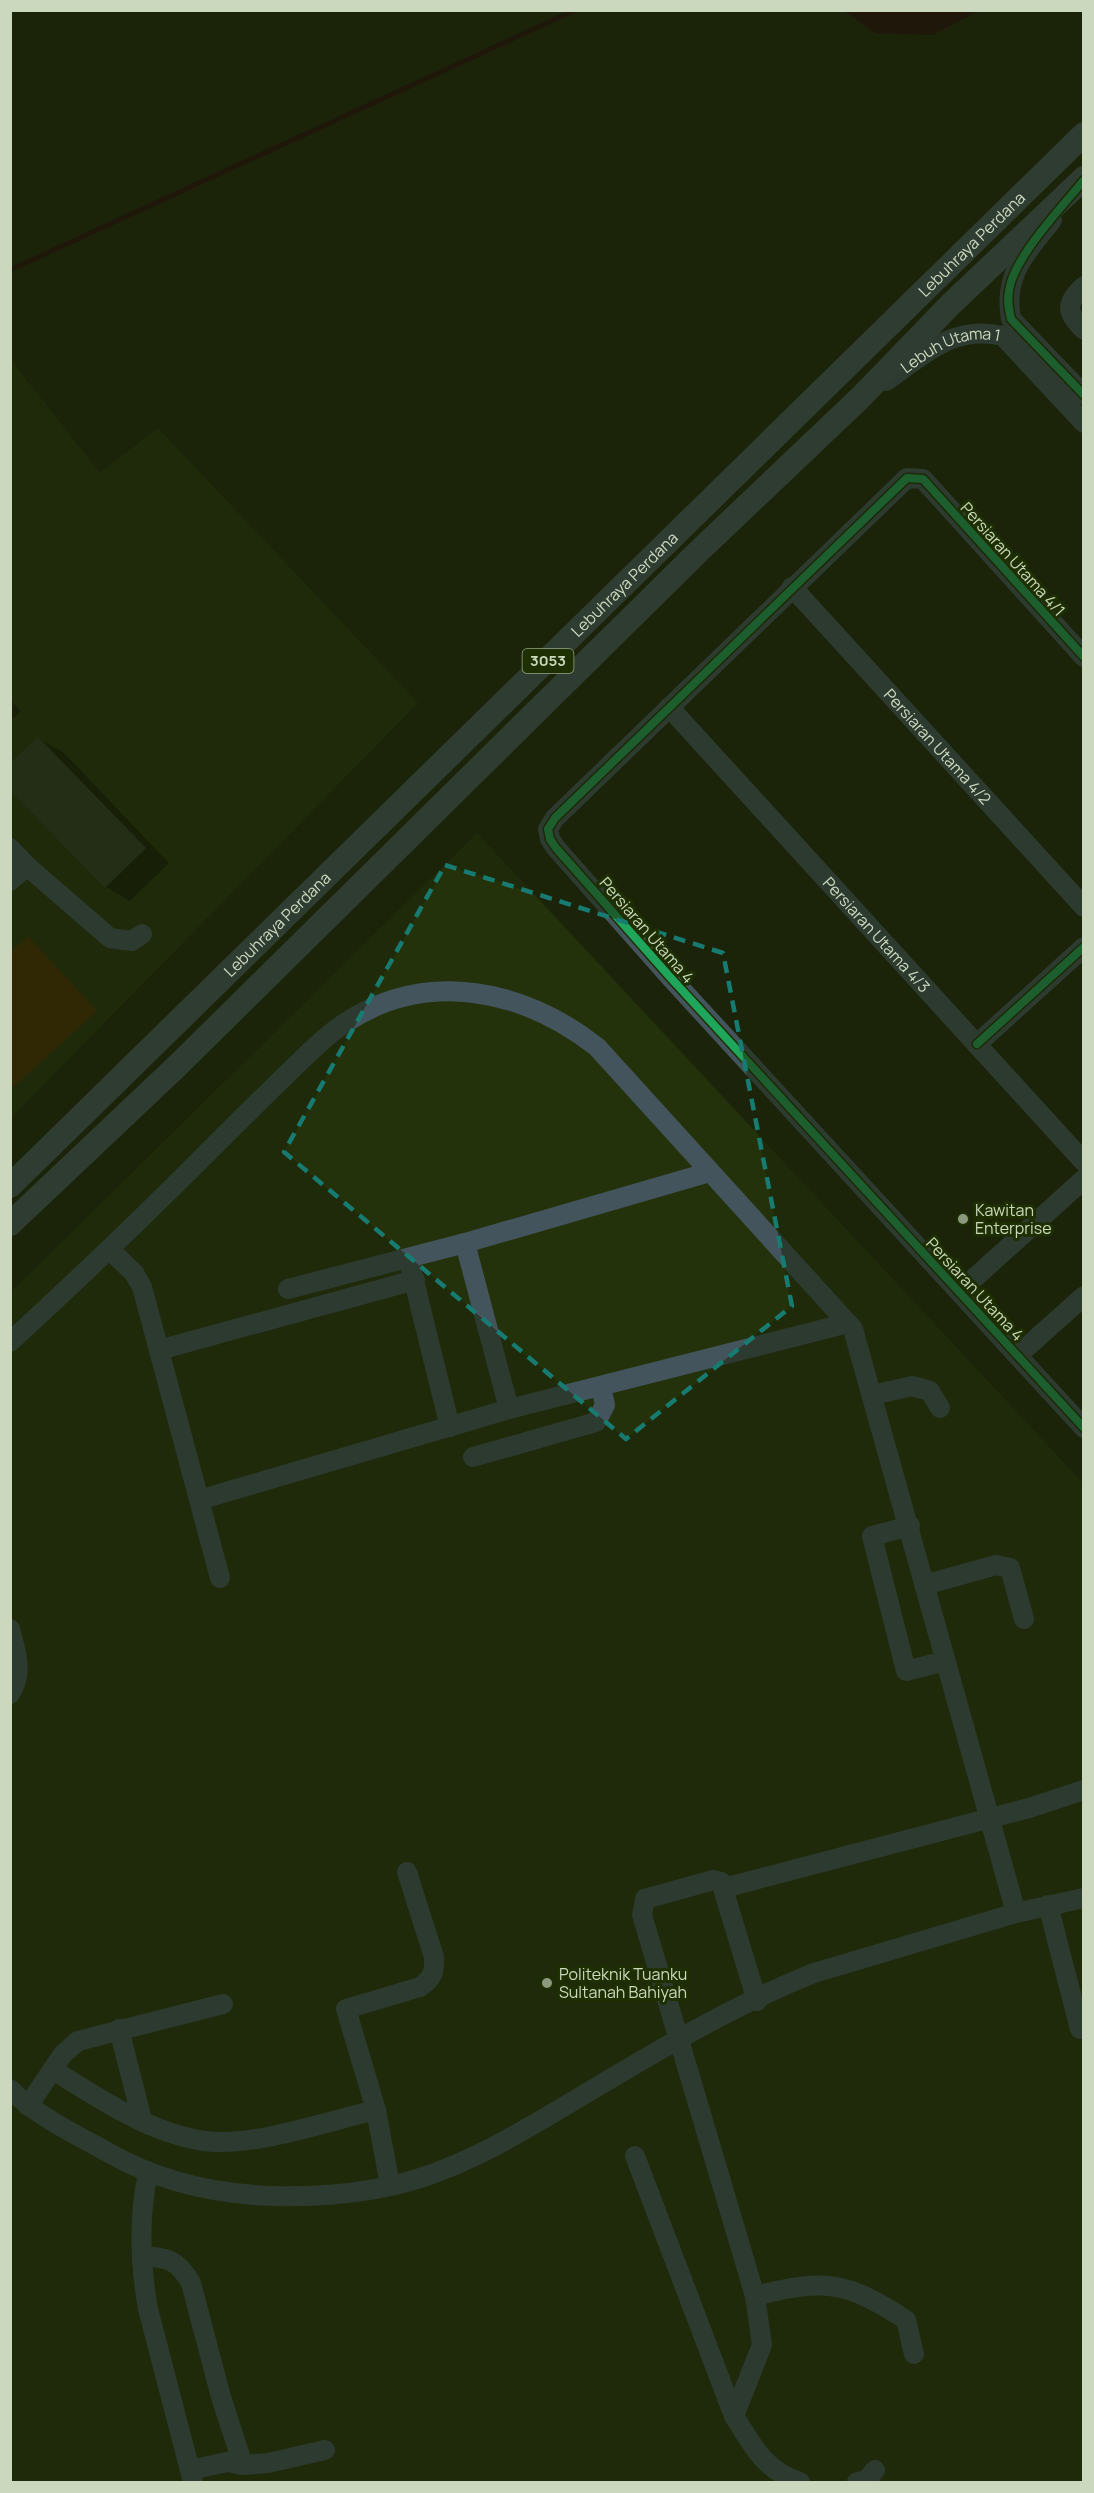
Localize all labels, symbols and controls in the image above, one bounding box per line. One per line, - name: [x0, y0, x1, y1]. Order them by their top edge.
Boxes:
- street label: Lebuhraya Perdana: [913, 187, 1030, 302]
- street label: Lebuh Utama 1: [896, 322, 1002, 378]
- street label: Persiaran Utama 4/1: [956, 497, 1070, 621]
- street label: Lebuhraya Perdana: [566, 527, 683, 642]
- road number: 3053: [522, 649, 574, 673]
- street label: Persiaran Utama 4/2: [879, 684, 996, 809]
- street label: Lebuhraya Perdana: [219, 867, 335, 982]
- street label: Persiaran Utama 4: [595, 872, 699, 988]
- street label: Persiaran Utama 4/3: [818, 872, 935, 997]
- place label: Kawitan Enterprise: [975, 1199, 1052, 1239]
- marker: Kawitan Enterprise: [956, 1212, 970, 1226]
- street label: Persiaran Utama 4: [921, 1232, 1029, 1346]
- place label: Politeknik Tuanku Sultanah Bahiyah: [559, 1963, 687, 2003]
- marker: Politeknik Tuanku Sultanah Bahiyah: [540, 1976, 554, 1990]

